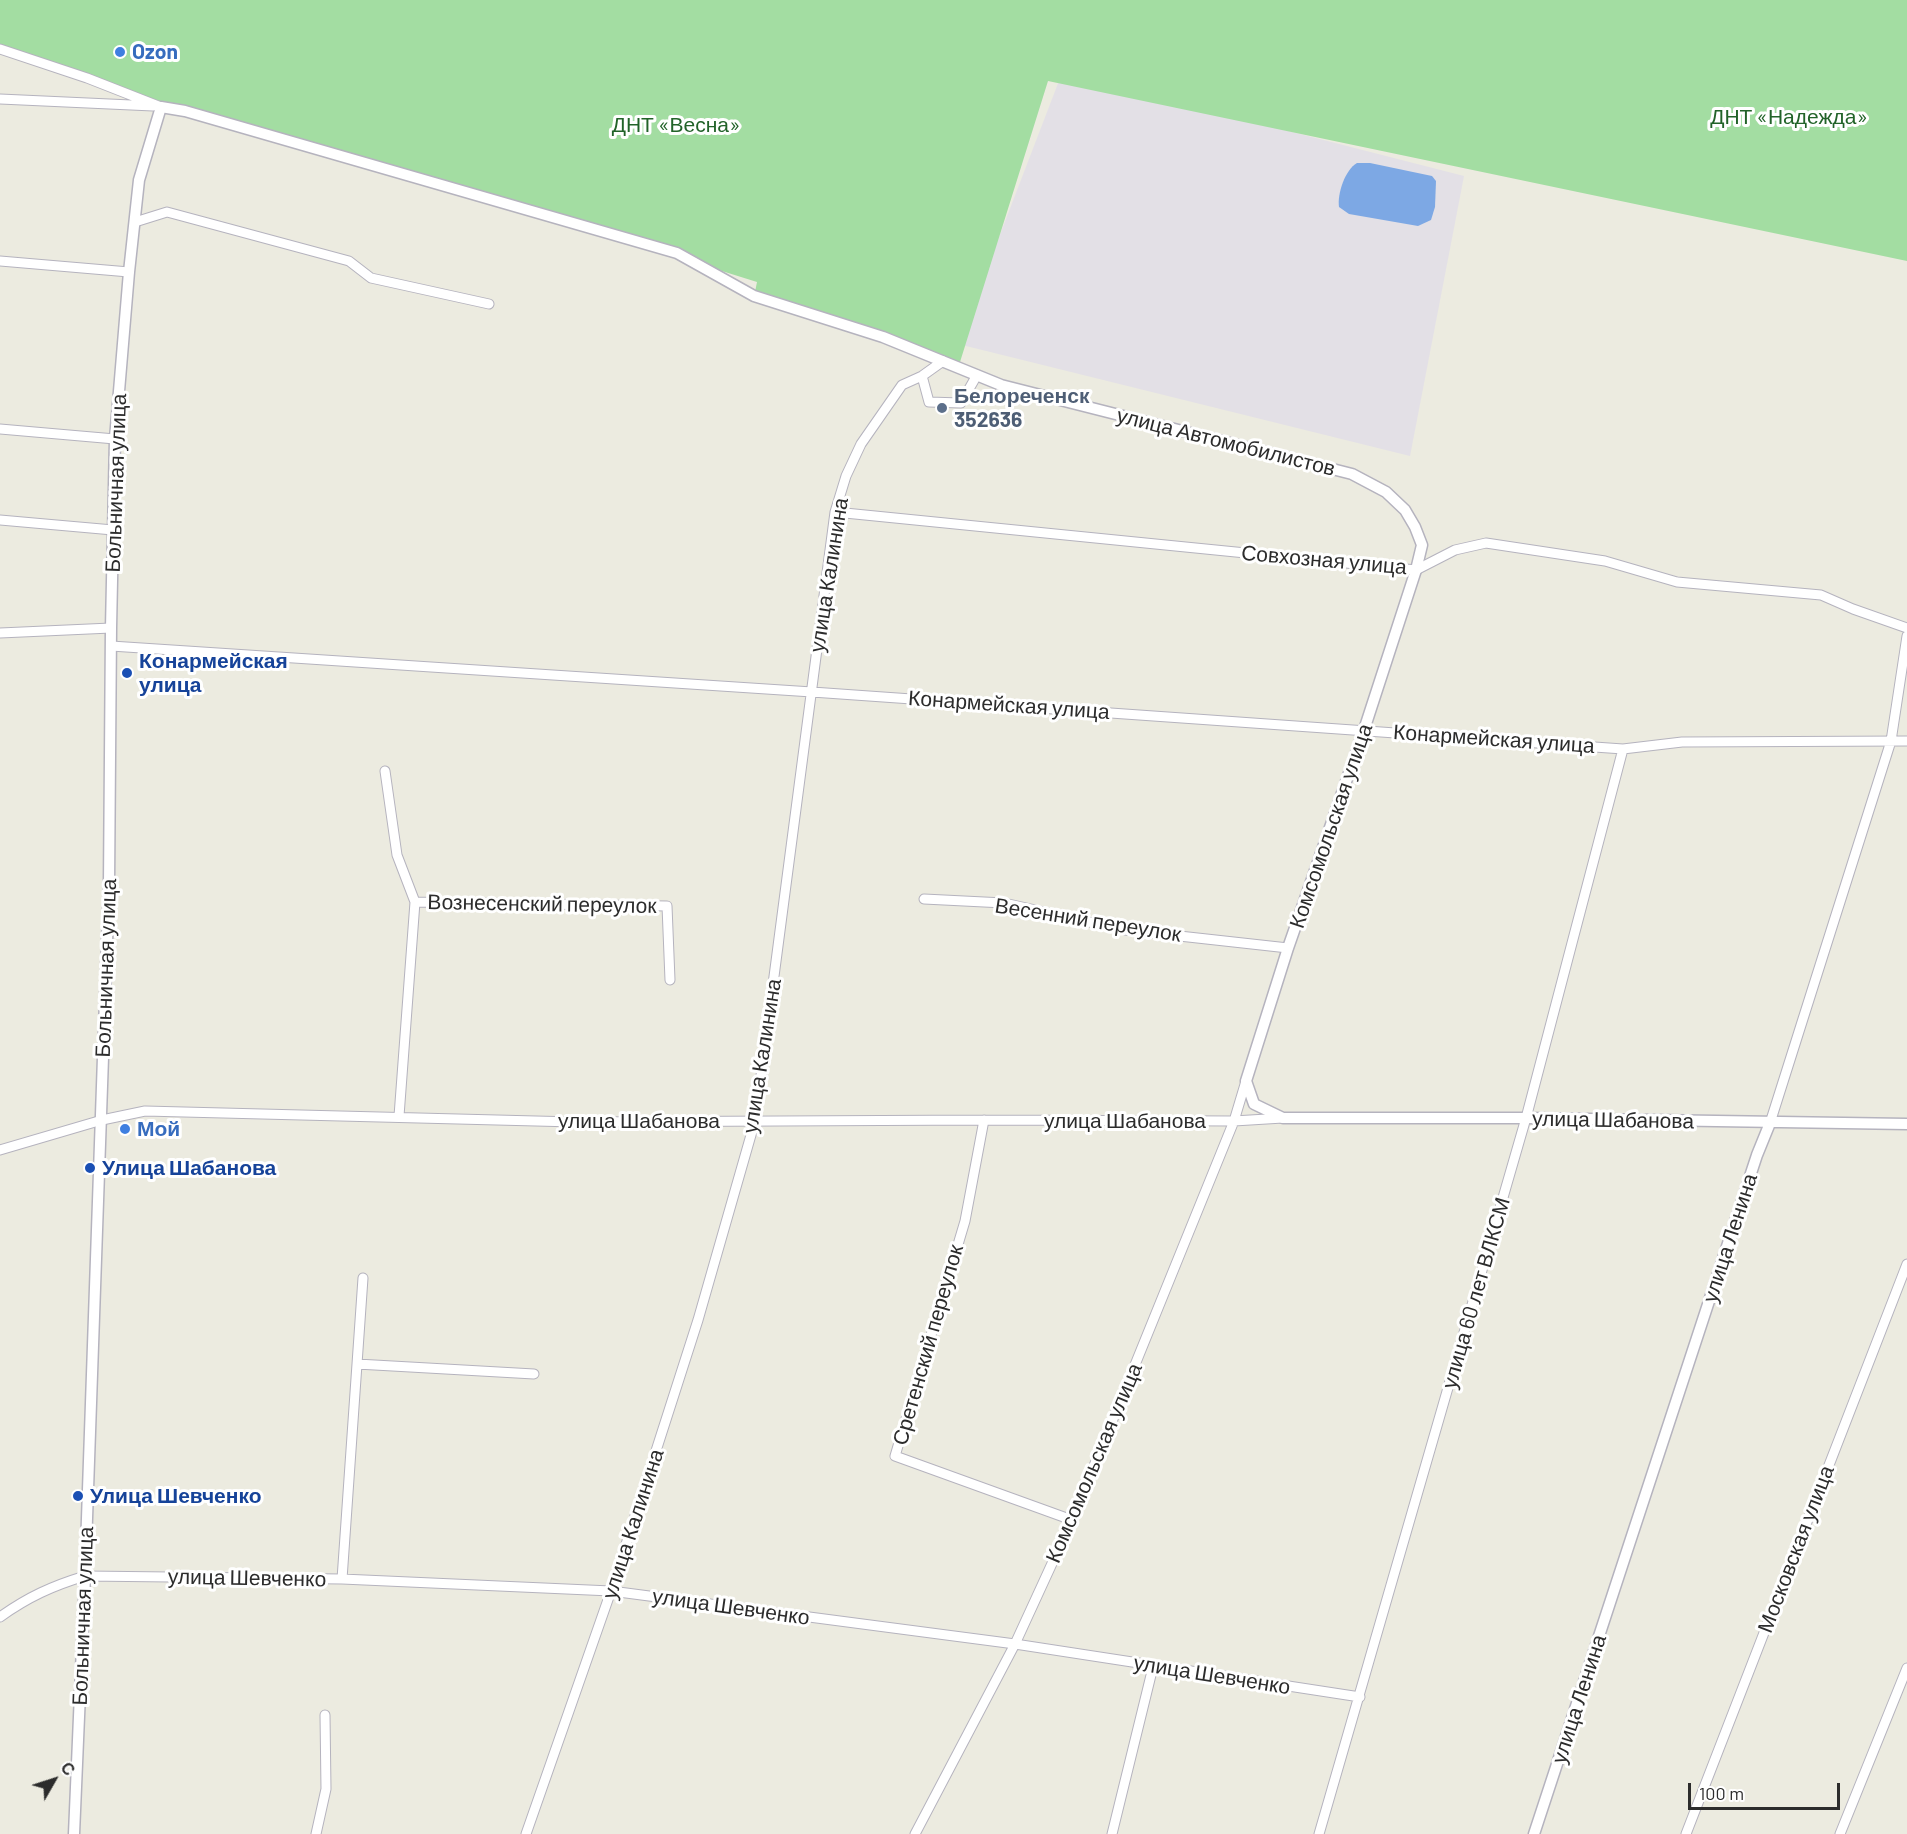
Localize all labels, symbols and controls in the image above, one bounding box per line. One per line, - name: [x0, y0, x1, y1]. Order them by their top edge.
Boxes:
- place label: Ozon: [132, 39, 178, 65]
- marker: Ozon: [113, 45, 127, 59]
- park label: ДНТ «Надежда»: [1710, 104, 1868, 130]
- park label: ДНТ «Весна»: [612, 112, 740, 138]
- place label: Белореченск 352636: [954, 383, 1089, 433]
- street label: Больничная улица: [100, 393, 132, 573]
- marker: Белореченск 352636: [935, 401, 949, 415]
- street label: улица Автомобилистов: [1114, 403, 1338, 481]
- street label: улица Калинина: [804, 496, 854, 654]
- street label: Совхозная улица: [1240, 540, 1408, 580]
- place label: Конармейская улица: [139, 648, 288, 698]
- marker: Конармейская улица: [120, 666, 134, 680]
- street label: Конармейская улица: [907, 685, 1111, 725]
- street label: Конармейская улица: [1392, 719, 1596, 759]
- street label: Комсомольская улица: [1284, 720, 1378, 932]
- street label: Больничная улица: [90, 878, 122, 1058]
- street label: Вознесенский переулок: [427, 889, 657, 919]
- street label: Весенний переулок: [993, 893, 1183, 947]
- street label: улица Калинина: [737, 977, 787, 1135]
- street label: улица Шабанова: [1532, 1106, 1694, 1134]
- street label: улица Шабанова: [558, 1108, 720, 1134]
- street label: улица Шабанова: [1044, 1108, 1206, 1134]
- place label: Мой: [137, 1116, 180, 1142]
- marker: Мой: [118, 1122, 132, 1136]
- place label: Улица Шабанова: [102, 1155, 276, 1181]
- marker: Улица Шабанова: [83, 1161, 97, 1175]
- street label: улица Ленина: [1697, 1170, 1763, 1306]
- street label: улица 60 лет ВЛКСМ: [1437, 1194, 1515, 1392]
- street label: Сретенский переулок: [887, 1242, 969, 1448]
- street label: Комсомольская улица: [1040, 1359, 1148, 1567]
- street label: улица Калинина: [597, 1446, 669, 1602]
- street label: Московская улица: [1753, 1462, 1839, 1636]
- place label: Улица Шевченко: [90, 1483, 262, 1509]
- marker: Улица Шевченко: [71, 1489, 85, 1503]
- street label: Больничная улица: [67, 1526, 99, 1706]
- street label: улица Шевченко: [168, 1564, 326, 1592]
- street label: улица Шевченко: [651, 1584, 811, 1630]
- street label: улица Ленина: [1546, 1631, 1612, 1767]
- street label: улица Шевченко: [1132, 1650, 1292, 1700]
- north arrow: [24, 1750, 84, 1810]
- text: С: [57, 1758, 79, 1779]
- scale bar: [1691, 1771, 1842, 1809]
- text: 100 m: [1699, 1782, 1744, 1804]

